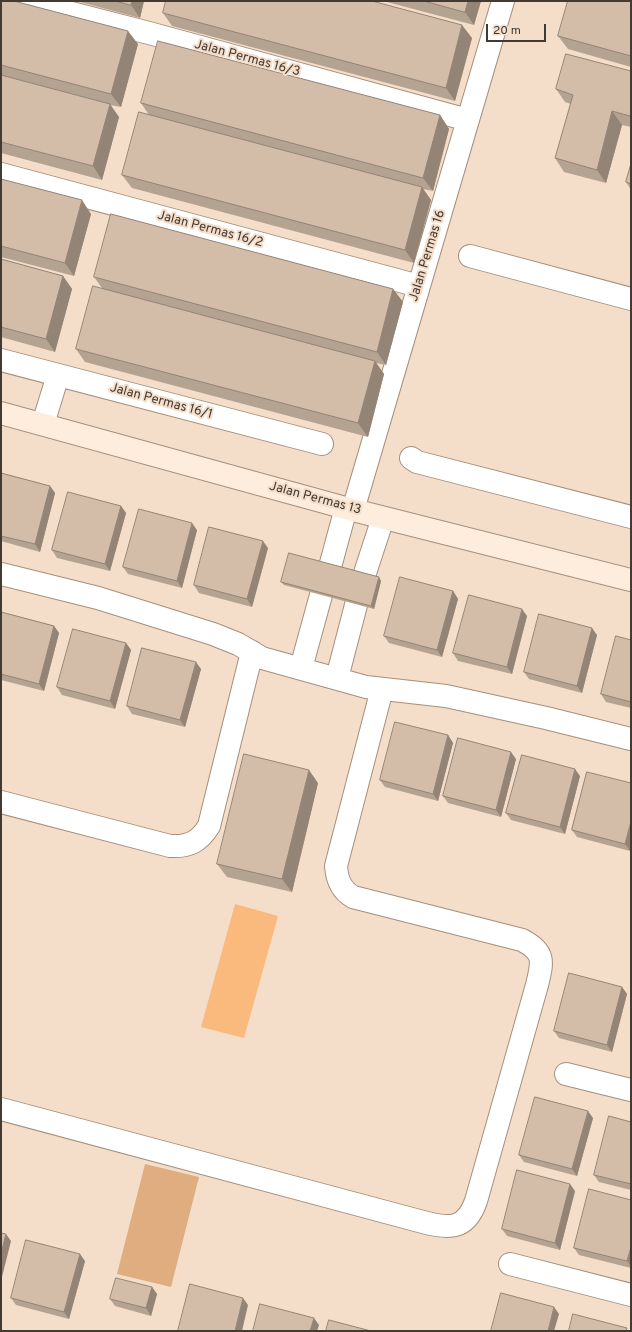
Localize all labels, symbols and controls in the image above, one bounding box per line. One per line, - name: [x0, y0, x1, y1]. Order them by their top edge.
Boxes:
- scale bar: [488, 16, 548, 42]
- text: 20 m: [493, 23, 521, 39]
- street label: Jalan Permas 16/3: [192, 37, 302, 81]
- street label: Jalan Permas 16/2: [155, 208, 265, 252]
- street label: Jalan Permas 16: [407, 208, 449, 304]
- street label: Jalan Permas 16/1: [108, 381, 214, 423]
- street label: Jalan Permas 13: [267, 479, 363, 519]

